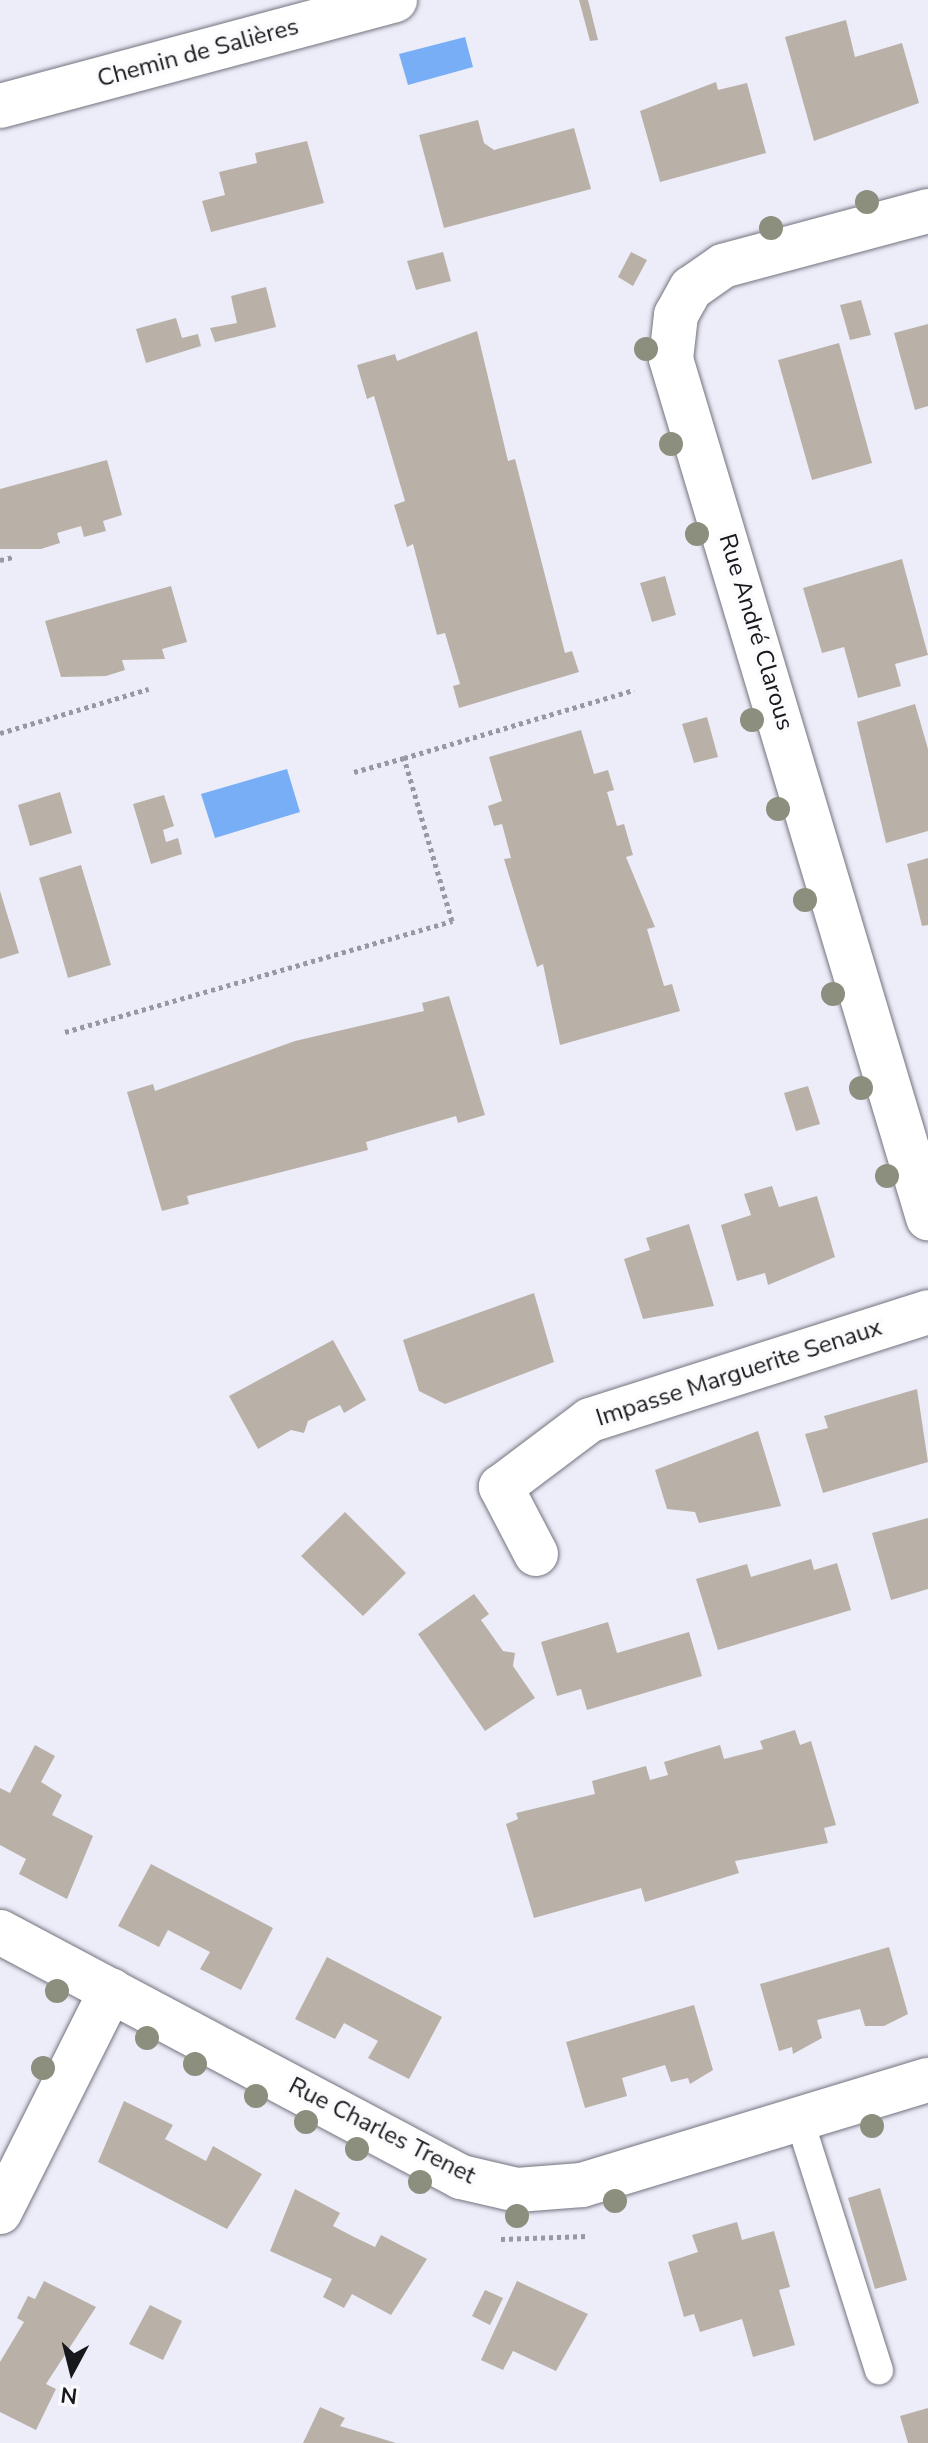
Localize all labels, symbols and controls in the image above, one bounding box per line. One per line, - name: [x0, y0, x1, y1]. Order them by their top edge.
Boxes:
- street label: Chemin de Salières: [94, 12, 302, 94]
- street label: Rue André Clarous: [712, 530, 800, 734]
- street label: Impasse Marguerite Senaux: [593, 1313, 885, 1433]
- street label: Rue Charles Trenet: [284, 2071, 480, 2191]
- north arrow: [32, 2331, 112, 2411]
- text: N: [59, 2379, 79, 2411]

